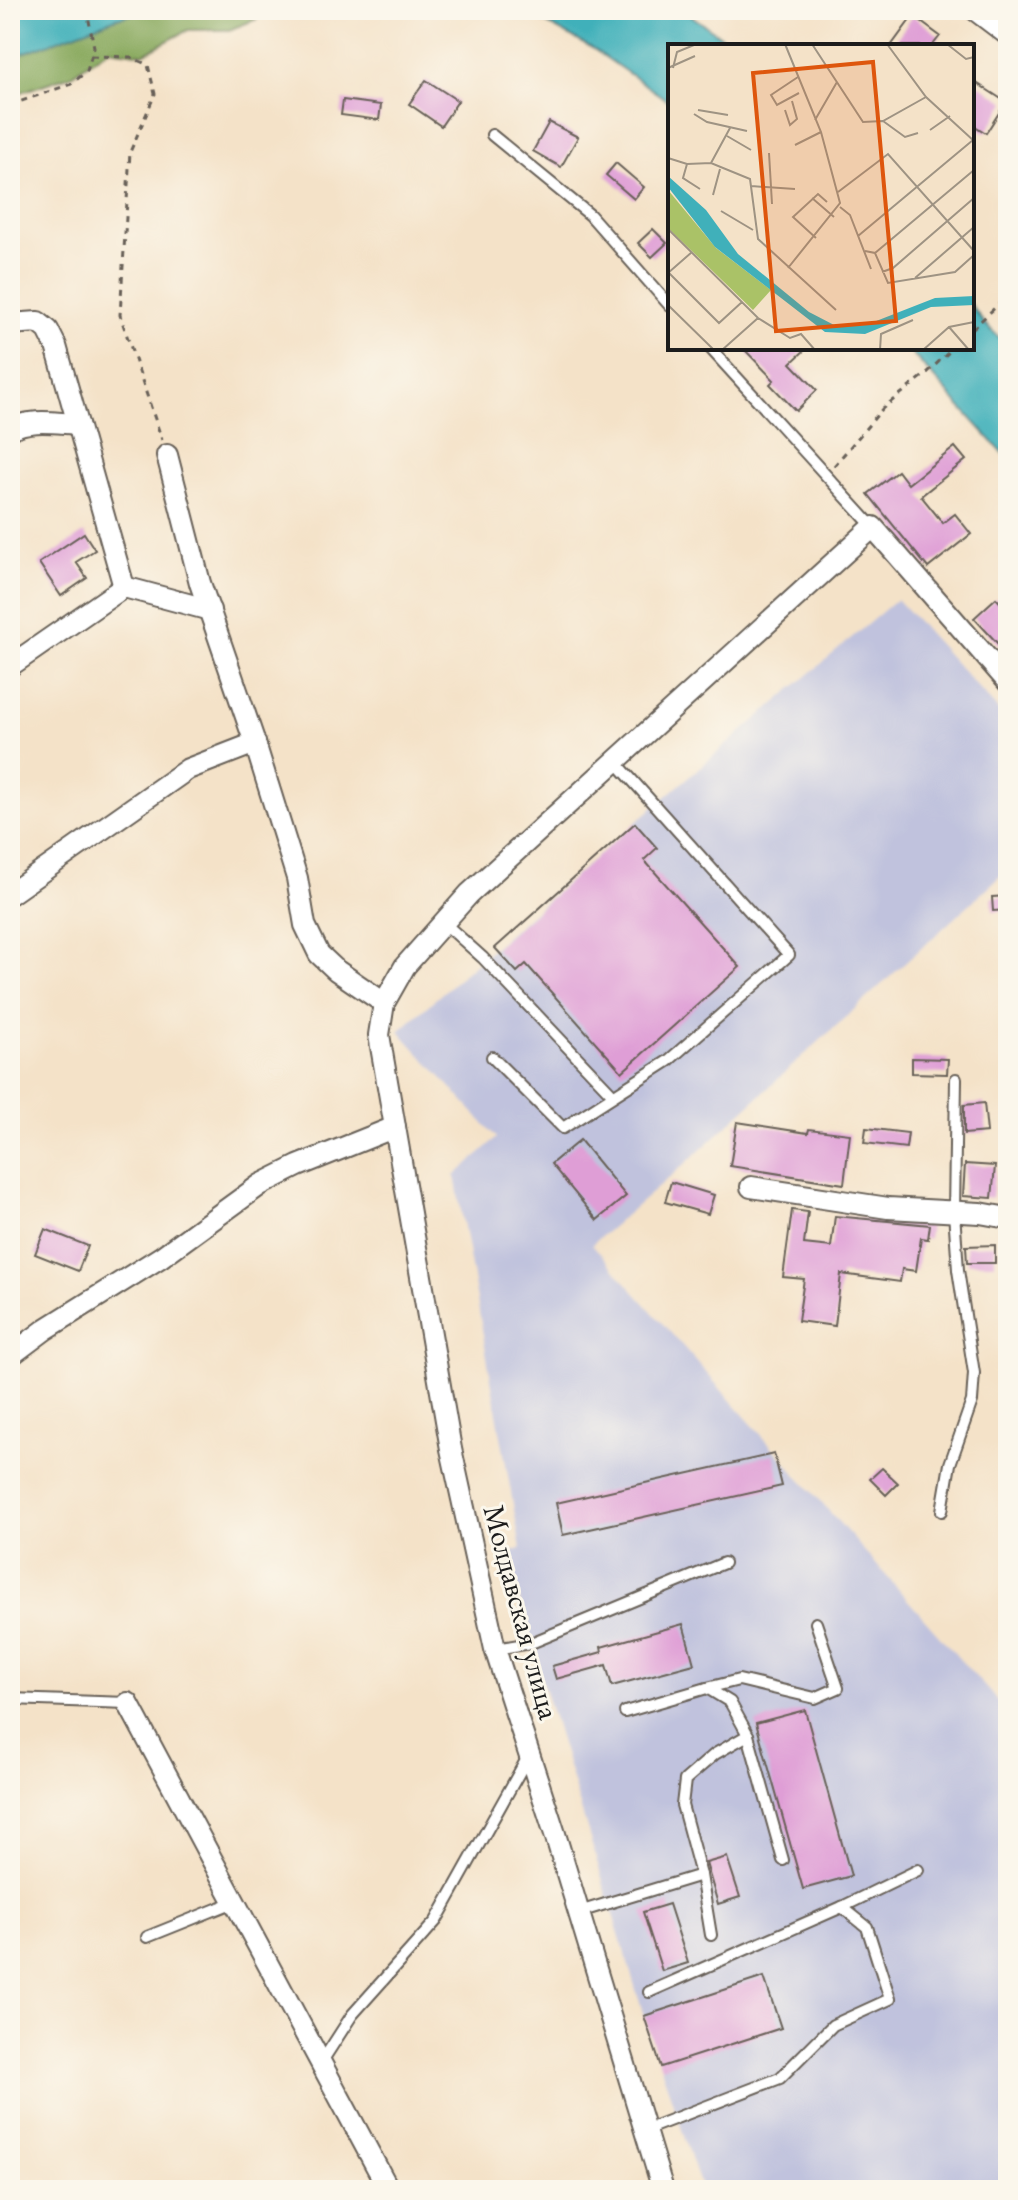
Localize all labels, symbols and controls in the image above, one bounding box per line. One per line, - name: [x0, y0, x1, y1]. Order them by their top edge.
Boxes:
- inset map: [668, 44, 974, 350]
- street label: Молдавская улица: [475, 1501, 569, 1724]

